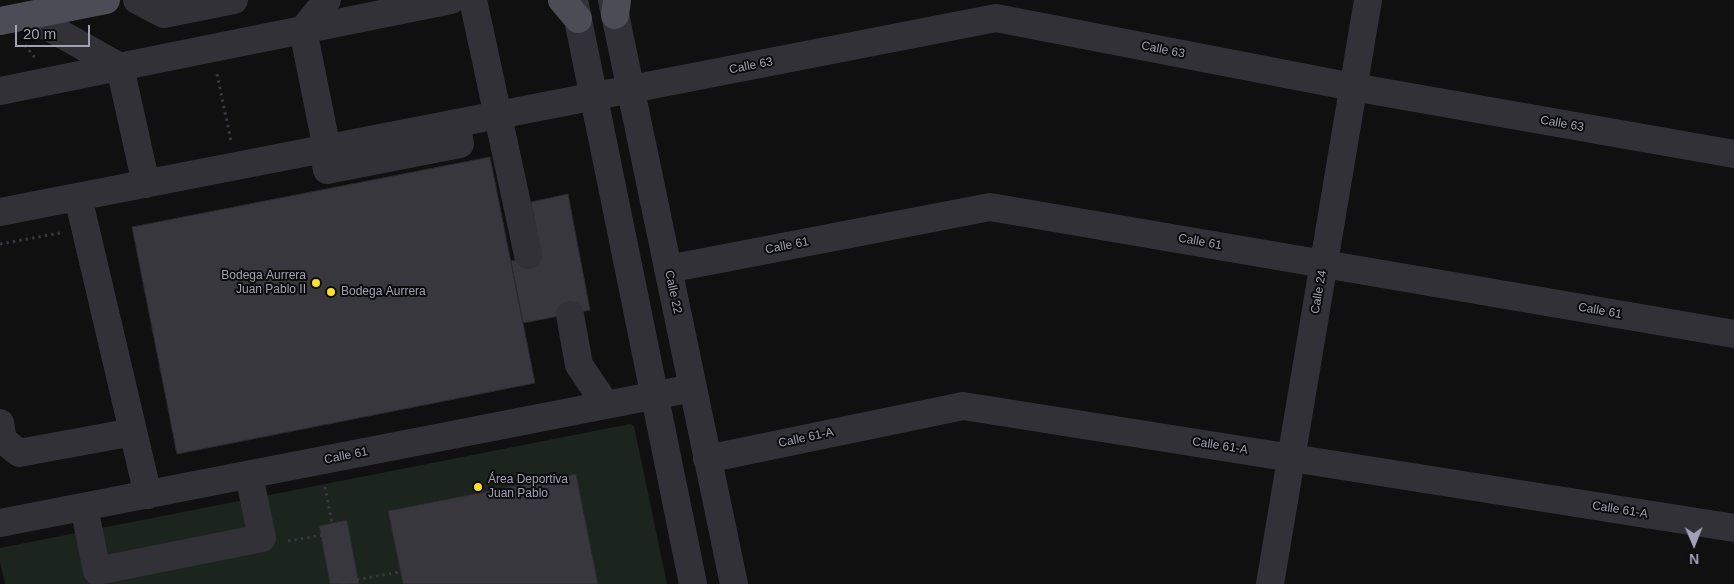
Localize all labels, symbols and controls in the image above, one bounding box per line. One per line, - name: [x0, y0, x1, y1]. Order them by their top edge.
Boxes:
- scale bar: [18, 15, 92, 47]
- text: 20 m: [23, 25, 56, 42]
- street label: Calle 63: [1140, 39, 1186, 61]
- street label: Calle 63: [728, 55, 774, 77]
- street label: Calle 63: [1539, 113, 1585, 135]
- street label: Calle 61: [1177, 231, 1223, 253]
- street label: Calle 61: [764, 235, 810, 257]
- place label: Bodega Aurrera Juan Pablo II: [221, 269, 306, 297]
- street label: Calle 22: [661, 269, 685, 315]
- street label: Calle 24: [1308, 269, 1330, 315]
- marker: Bodega Aurrera Juan Pablo II: [310, 277, 322, 289]
- place label: Bodega Aurrera: [341, 285, 426, 299]
- marker: Bodega Aurrera: [325, 286, 337, 298]
- street label: Calle 61: [1577, 300, 1623, 322]
- street label: Calle 61-A: [777, 425, 835, 451]
- street label: Calle 61-A: [1191, 435, 1249, 457]
- street label: Calle 61: [323, 445, 369, 467]
- place label: Área Deportiva Juan Pablo: [488, 473, 568, 501]
- marker: Área Deportiva Juan Pablo: [472, 481, 484, 493]
- street label: Calle 61-A: [1591, 499, 1649, 521]
- north arrow: [1669, 519, 1719, 569]
- text: N: [1689, 551, 1699, 567]

